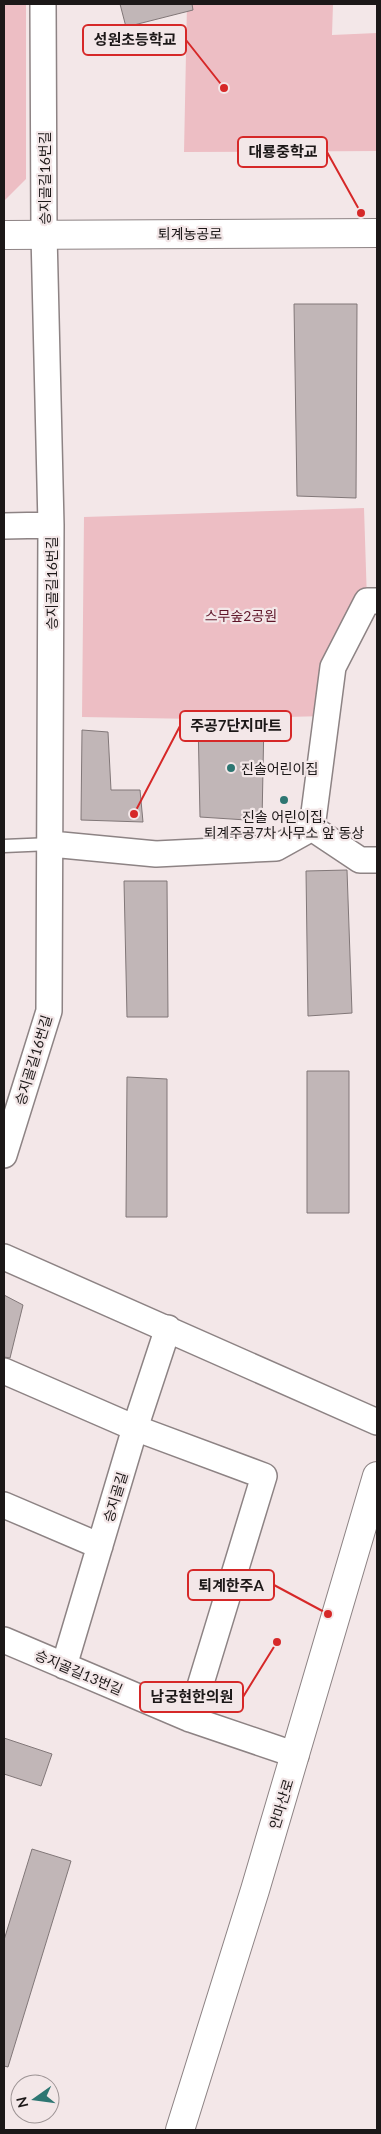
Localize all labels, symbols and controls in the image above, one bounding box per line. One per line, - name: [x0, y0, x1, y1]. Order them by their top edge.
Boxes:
- callout: 성원초등학교: [83, 25, 186, 55]
- text: 성원초등학교: [94, 30, 177, 48]
- street label: 승지골길16번길: [36, 131, 53, 225]
- callout: 대룡중학교: [238, 137, 327, 167]
- text: 대룡중학교: [248, 142, 318, 160]
- street label: 퇴계농공로: [158, 225, 222, 242]
- street label: 승지골길16번길: [43, 536, 60, 630]
- park label: 스무숲2공원: [205, 607, 277, 624]
- callout: 주공7단지마트: [180, 711, 291, 741]
- text: 주공7단지마트: [190, 716, 282, 734]
- place label: 진솔어린이집: [241, 760, 318, 777]
- marker: 진솔어린이집: [225, 762, 237, 774]
- marker: 진솔 어린이집, 퇴계주공7차 사무소 앞 동상: [278, 794, 290, 806]
- place label: 진솔 어린이집, 퇴계주공7차 사무소 앞 동상: [204, 808, 364, 841]
- street label: 승지골길16번길: [11, 1013, 55, 1107]
- street label: 승지골길: [99, 1470, 131, 1524]
- callout: 퇴계한주A: [188, 1570, 274, 1600]
- text: 퇴계한주A: [198, 1576, 264, 1594]
- street label: 승지골길13번길: [33, 1646, 125, 1698]
- callout: 남궁현한의원: [140, 1682, 243, 1712]
- text: 남궁현한의원: [151, 1687, 233, 1705]
- street label: 안마산로: [265, 1777, 297, 1831]
- north arrow: [10, 2074, 60, 2124]
- text: N: [12, 2095, 31, 2110]

